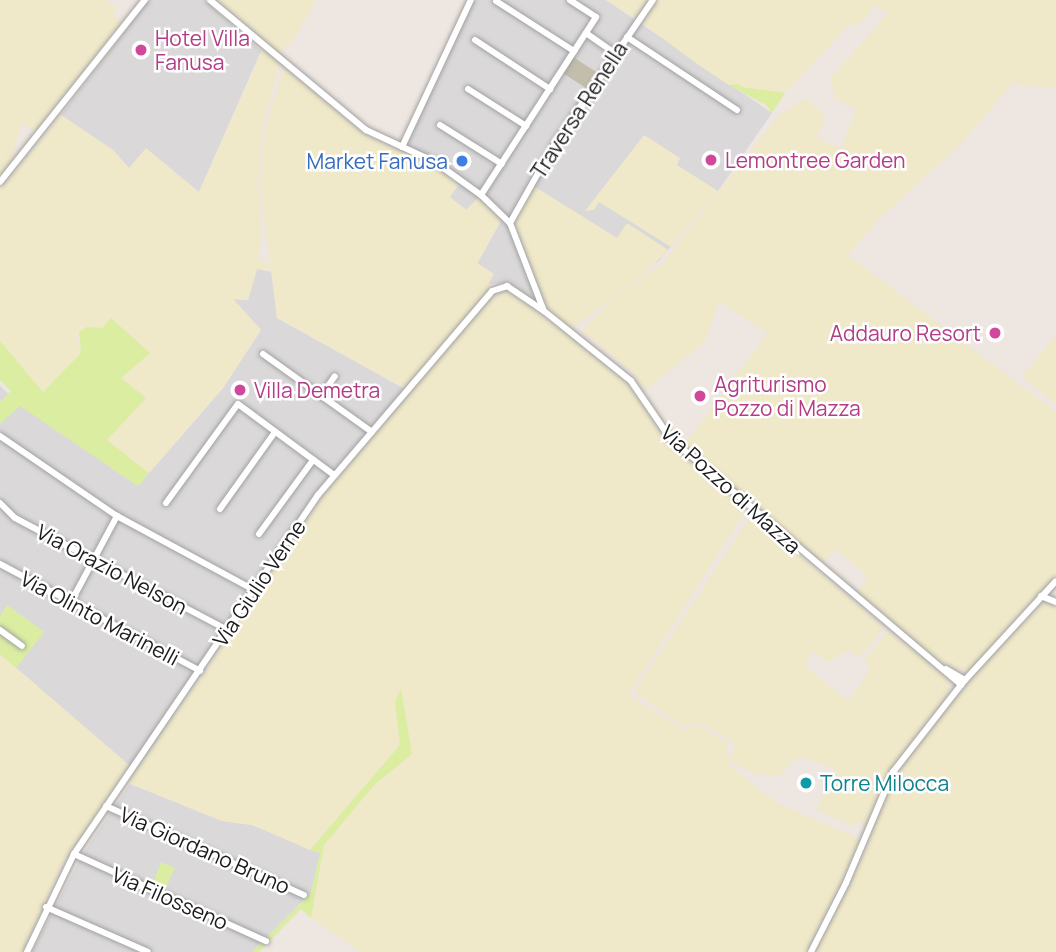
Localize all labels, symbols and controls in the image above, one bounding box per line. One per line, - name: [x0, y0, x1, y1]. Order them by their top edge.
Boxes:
- place label: Hotel Villa Fanusa: [155, 25, 250, 75]
- street label: Traversa Renella: [525, 37, 633, 183]
- marker: Hotel Villa Fanusa: [133, 42, 149, 58]
- place label: Lemontree Garden: [725, 147, 906, 173]
- place label: Market Fanusa: [307, 148, 448, 174]
- marker: Lemontree Garden: [703, 152, 719, 168]
- marker: Market Fanusa: [454, 153, 470, 169]
- place label: Addauro Resort: [830, 320, 981, 346]
- marker: Addauro Resort: [987, 325, 1003, 341]
- place label: Agriturismo Pozzo di Mazza: [714, 371, 861, 421]
- place label: Villa Demetra: [254, 377, 380, 403]
- marker: Villa Demetra: [232, 382, 248, 398]
- marker: Agriturismo Pozzo di Mazza: [692, 388, 708, 404]
- street label: Via Pozzo di Mazza: [656, 419, 806, 559]
- street label: Via Giulio Verne: [207, 515, 311, 651]
- street label: Via Orazio Nelson: [32, 519, 192, 619]
- street label: Via Olinto Marinelli: [16, 565, 184, 671]
- place label: Torre Milocca: [820, 770, 949, 796]
- marker: Torre Milocca: [798, 775, 814, 791]
- street label: Via Giordano Bruno: [116, 801, 294, 899]
- street label: Via Filosseno: [108, 861, 232, 935]

